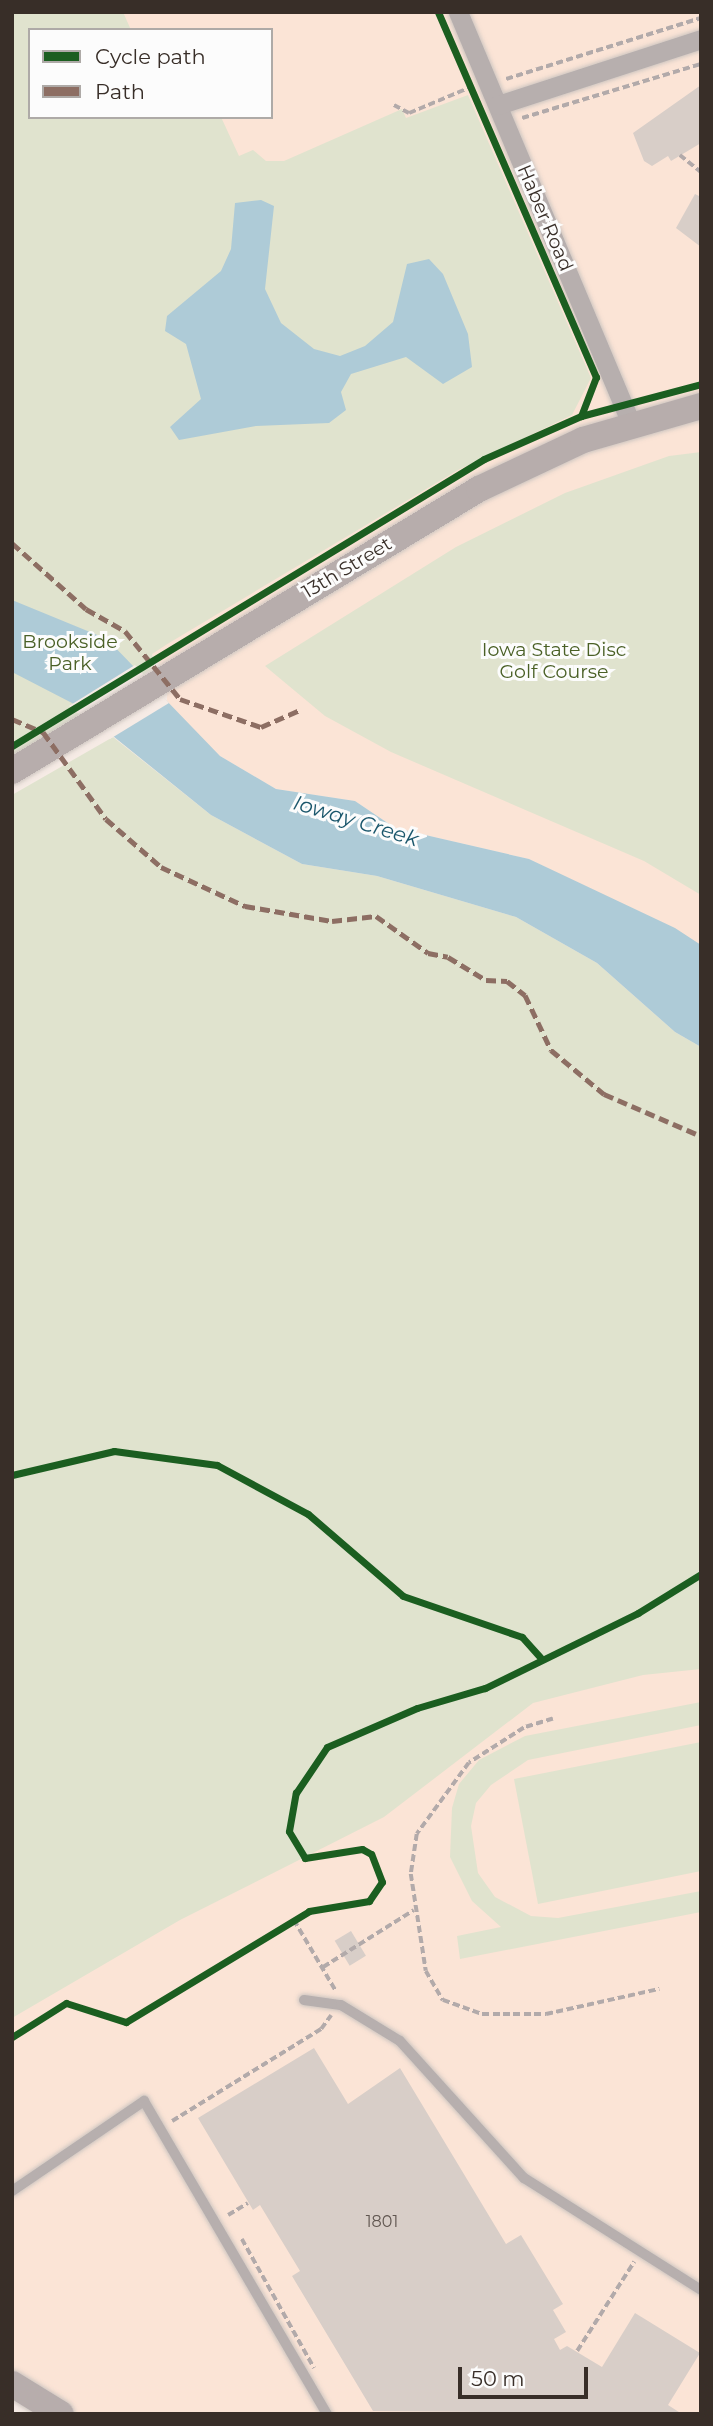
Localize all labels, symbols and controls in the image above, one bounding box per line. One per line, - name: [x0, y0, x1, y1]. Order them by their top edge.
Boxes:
- legend: [28, 28, 273, 119]
- text: Cycle path: [95, 44, 206, 69]
- text: Path: [95, 79, 145, 104]
- street label: Haber Road: [512, 161, 578, 275]
- street label: 13th Street: [298, 532, 396, 604]
- park label: Brookside Park: [22, 631, 118, 675]
- park label: Iowa State Disc Golf Course: [482, 639, 626, 683]
- water label: Ioway Creek: [290, 790, 422, 852]
- house number: 1801: [366, 2212, 398, 2232]
- scale bar: [461, 2352, 590, 2396]
- text: 50 m: [471, 2366, 525, 2391]

